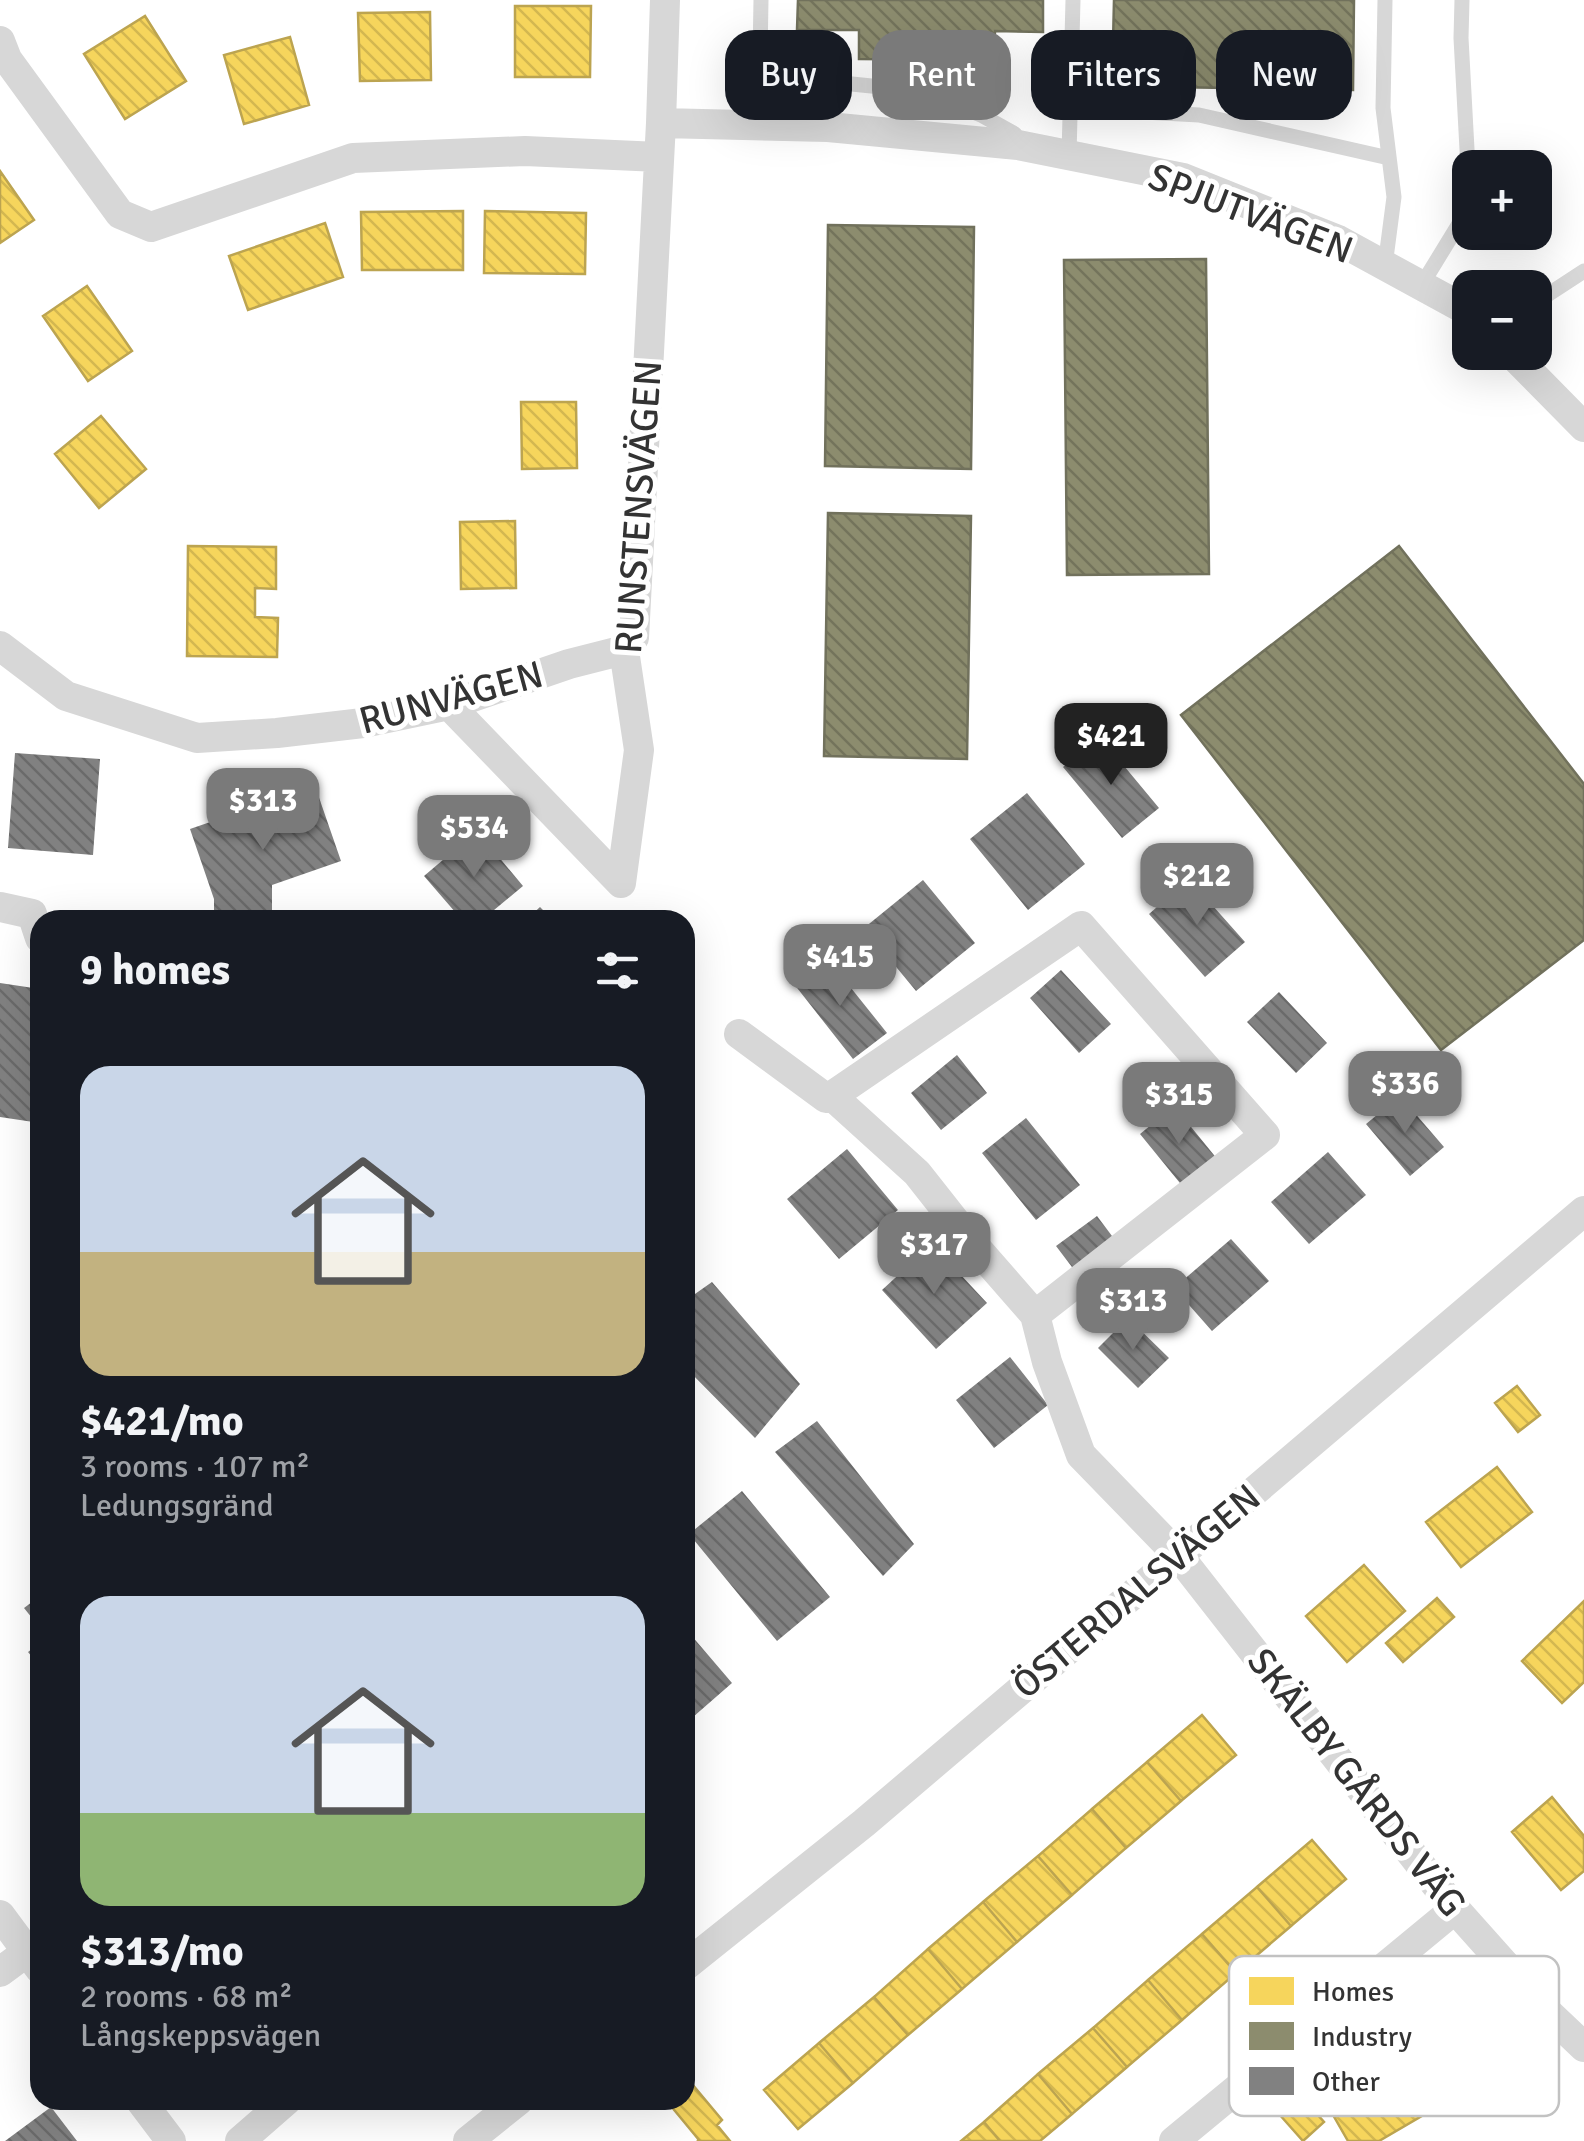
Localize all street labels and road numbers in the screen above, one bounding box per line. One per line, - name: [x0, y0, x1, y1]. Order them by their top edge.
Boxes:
- street label: SPJUTVÄGEN: [1142, 153, 1360, 274]
- street label: RUNSTENSVÄGEN: [605, 359, 672, 655]
- street label: RUNVÄGEN: [354, 650, 548, 745]
- street label: ÖSTERDALSVÄGEN: [1003, 1474, 1270, 1709]
- street label: SKÄLBY GÅRDS VÄG: [1237, 1639, 1476, 1926]

